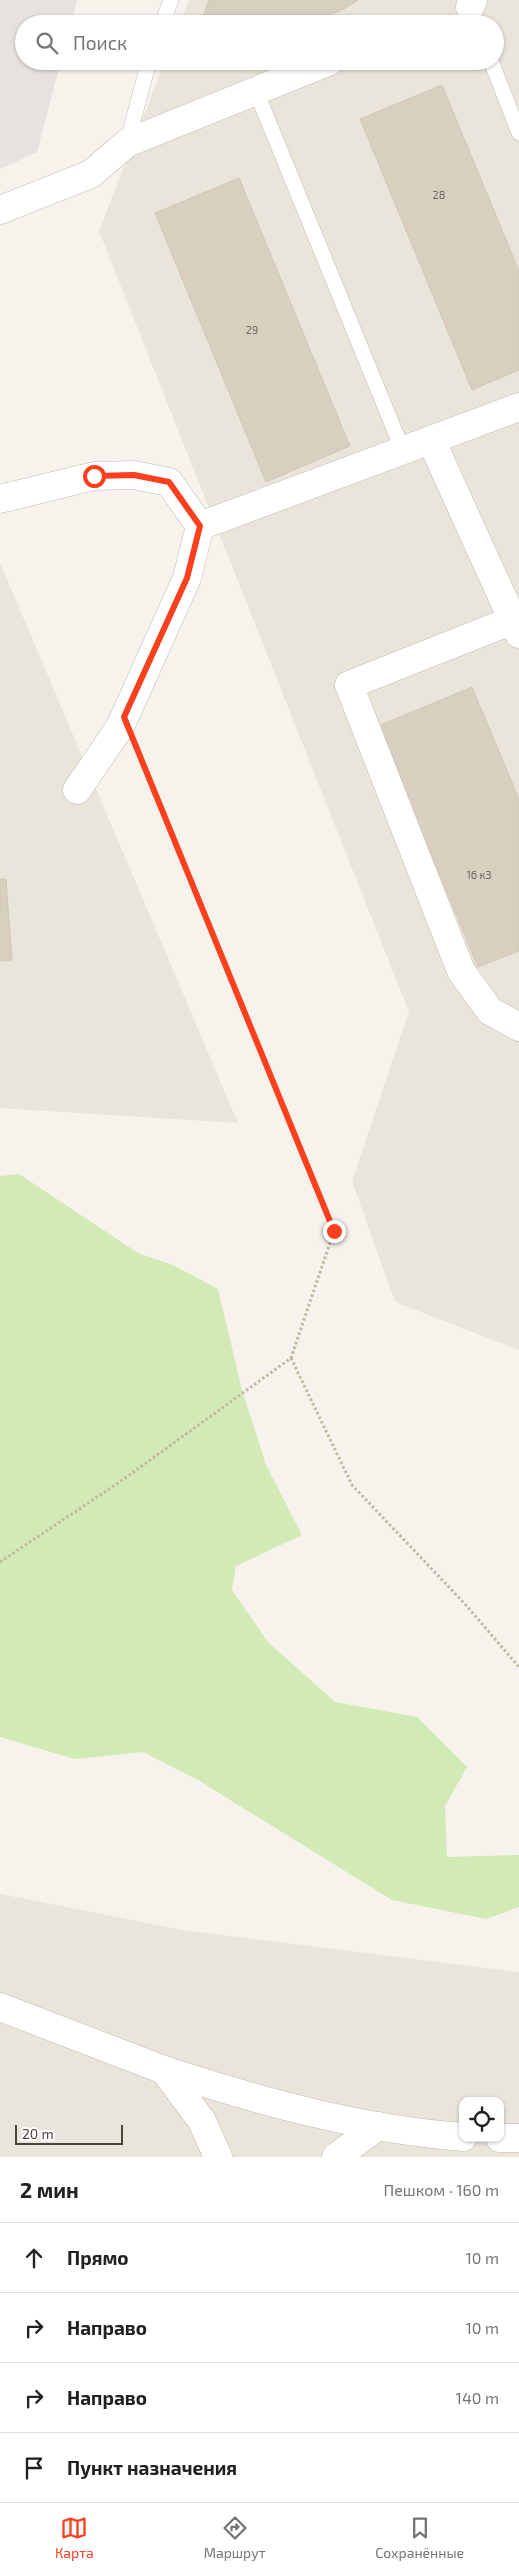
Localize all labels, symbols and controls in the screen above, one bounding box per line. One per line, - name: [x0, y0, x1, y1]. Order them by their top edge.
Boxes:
- search box: [15, 15, 504, 70]
- icon: search: [33, 29, 61, 57]
- text: Поиск: [73, 31, 127, 54]
- house number: 28: [433, 188, 445, 201]
- house number: 29: [246, 323, 258, 336]
- route start: [83, 465, 106, 488]
- house number: 16 к3: [466, 868, 492, 881]
- route end: [323, 1220, 346, 1243]
- map controls: [459, 2097, 504, 2142]
- button: locate: [459, 2097, 504, 2142]
- scale bar: [15, 2122, 122, 2145]
- text: 20 m: [22, 2125, 54, 2142]
- text: 2 мин: [20, 2177, 79, 2202]
- text: Пешком · 160 m: [383, 2180, 499, 2199]
- icon: ahead: [20, 2244, 48, 2272]
- text: Прямо: [67, 2246, 129, 2269]
- text: 10 m: [465, 2248, 499, 2267]
- icon: right: [20, 2314, 48, 2342]
- text: Направо: [67, 2316, 147, 2339]
- text: 10 m: [465, 2318, 499, 2337]
- icon: right: [20, 2384, 48, 2412]
- text: Направо: [67, 2386, 147, 2409]
- text: 140 m: [456, 2388, 499, 2407]
- icon: arrive: [20, 2454, 48, 2482]
- text: Пункт назначения: [67, 2456, 237, 2479]
- tab: Карта: [55, 2514, 94, 2561]
- tab: Маршрут: [204, 2514, 266, 2561]
- tab: Сохранённые: [375, 2514, 464, 2561]

